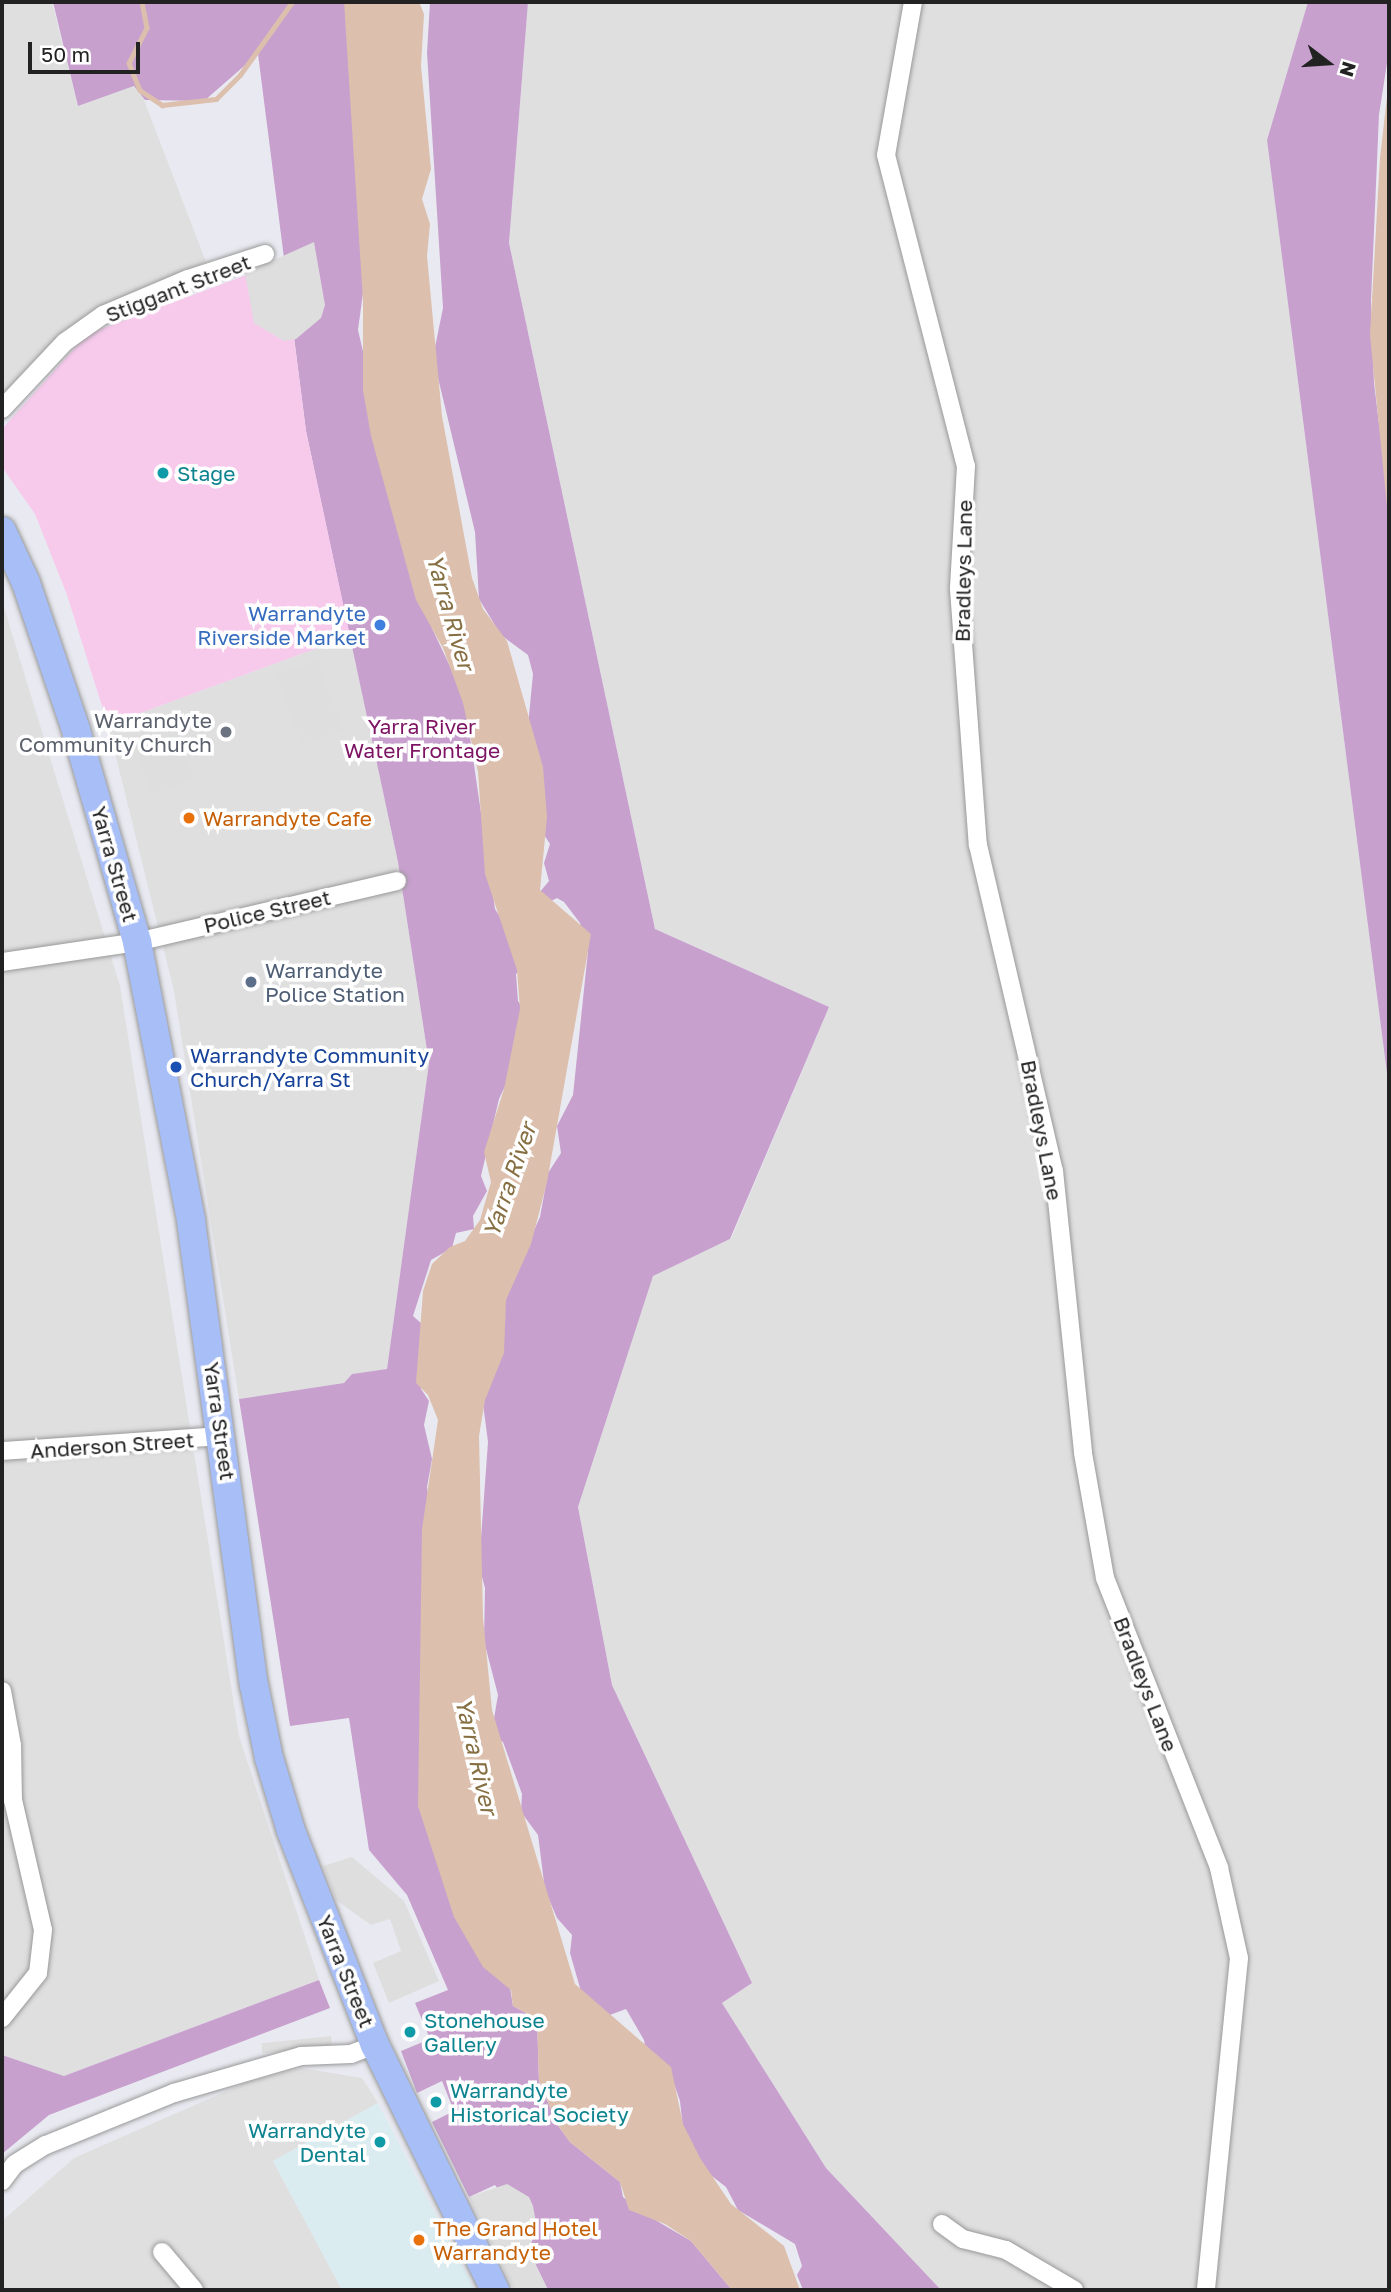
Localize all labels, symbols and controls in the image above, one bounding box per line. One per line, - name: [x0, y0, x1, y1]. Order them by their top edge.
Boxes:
- scale bar: [32, 28, 144, 72]
- north arrow: [1293, 28, 1363, 98]
- text: 50 m: [41, 41, 90, 67]
- text: N: [1335, 59, 1362, 80]
- street label: Stiggant Street: [102, 249, 254, 327]
- place label: Stage: [177, 460, 235, 486]
- marker: Stage: [155, 465, 171, 481]
- street label: Bradleys Lane: [949, 500, 977, 642]
- water label: Yarra River: [421, 551, 481, 673]
- place label: Warrandyte Riverside Market: [197, 600, 366, 650]
- marker: Warrandyte Riverside Market: [372, 617, 388, 633]
- place label: Warrandyte Community Church: [19, 707, 212, 757]
- park label: Yarra River Water Frontage: [344, 713, 500, 763]
- marker: Warrandyte Community Church: [218, 724, 234, 740]
- street label: Yarra Street: [86, 803, 144, 925]
- place label: Warrandyte Cafe: [203, 805, 372, 831]
- marker: Warrandyte Cafe: [181, 810, 197, 826]
- street label: Police Street: [201, 884, 333, 938]
- place label: Warrandyte Police Station: [265, 957, 405, 1007]
- marker: Warrandyte Police Station: [243, 974, 259, 990]
- place label: Warrandyte Community Church/Yarra St: [190, 1042, 429, 1092]
- street label: Bradleys Lane: [1016, 1058, 1068, 1202]
- marker: Warrandyte Community Church/Yarra St: [168, 1059, 184, 1075]
- water label: Yarra River: [477, 1119, 541, 1241]
- street label: Yarra Street: [199, 1360, 241, 1482]
- street label: Anderson Street: [29, 1427, 195, 1463]
- street label: Bradleys Lane: [1109, 1613, 1183, 1755]
- water label: Yarra River: [450, 1695, 504, 1817]
- street label: Yarra Street: [312, 1911, 380, 2031]
- place label: Stonehouse Gallery: [424, 2007, 545, 2057]
- marker: Stonehouse Gallery: [402, 2024, 418, 2040]
- place label: Warrandyte Historical Society: [450, 2077, 629, 2127]
- marker: Warrandyte Historical Society: [428, 2094, 444, 2110]
- place label: Warrandyte Dental: [248, 2117, 366, 2167]
- marker: Warrandyte Dental: [372, 2134, 388, 2150]
- place label: The Grand Hotel Warrandyte: [433, 2215, 598, 2265]
- marker: The Grand Hotel Warrandyte: [411, 2232, 427, 2248]

